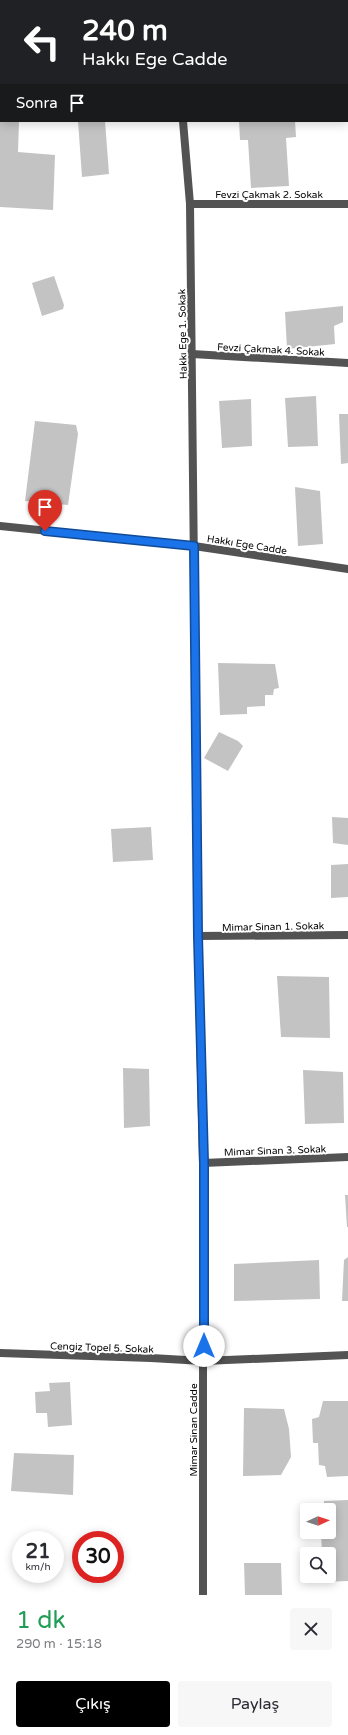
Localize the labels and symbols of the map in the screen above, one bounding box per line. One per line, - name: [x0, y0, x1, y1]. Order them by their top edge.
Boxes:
- street label: Fevzi Çakmak 2. Sokak: [215, 189, 323, 201]
- street label: Hakkı Ege 1. Sokak: [176, 288, 190, 379]
- street label: Fevzi Çakmak 4. Sokak: [217, 341, 326, 359]
- pin: [28, 490, 62, 531]
- street label: Hakkı Ege Cadde: [206, 533, 288, 557]
- street label: Mimar Sinan 1. Sokak: [222, 920, 325, 934]
- street label: Mimar Sinan 3. Sokak: [224, 1143, 327, 1159]
- position arrow: [183, 1325, 225, 1367]
- street label: Cengiz Topel 5. Sokak: [50, 1340, 154, 1356]
- street label: Mimar Sinan Cadde: [188, 1383, 200, 1477]
- north arrow: [300, 1503, 336, 1539]
- speed limit sign: 30: [72, 1531, 124, 1583]

